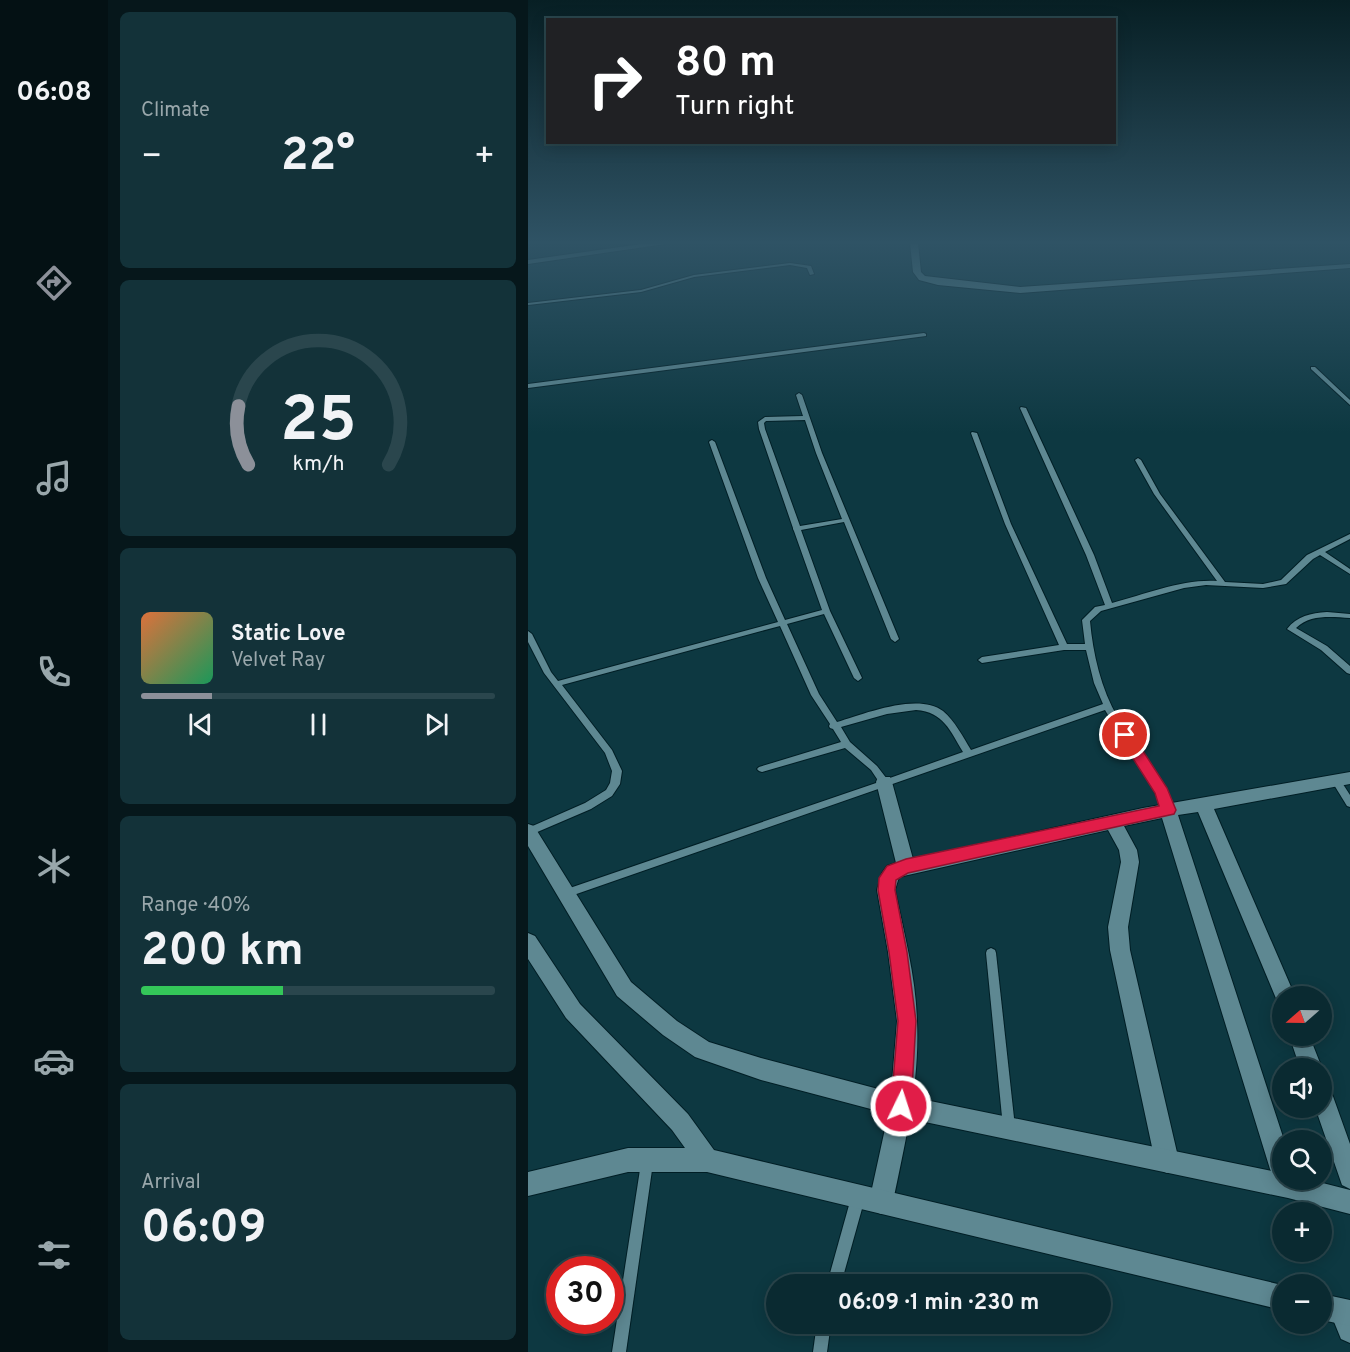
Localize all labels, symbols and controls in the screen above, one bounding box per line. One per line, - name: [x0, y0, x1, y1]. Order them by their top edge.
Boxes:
- text: 80 m: [675, 38, 776, 91]
- icon: right: [576, 42, 654, 120]
- text: 06:08: [16, 76, 92, 110]
- text: Turn right: [675, 90, 794, 124]
- text: Climate: [141, 98, 210, 124]
- text: 22°: [281, 129, 355, 186]
- text: −: [141, 137, 162, 179]
- text: +: [474, 137, 495, 179]
- icon: directions: [33, 262, 75, 304]
- text: 25: [280, 384, 356, 463]
- text: km/h: [292, 451, 344, 478]
- icon: music: [33, 457, 75, 499]
- text: Static Love: [231, 621, 345, 648]
- text: Velvet Ray: [231, 648, 325, 674]
- icon: phone: [33, 651, 75, 693]
- icon: previous: [184, 708, 217, 741]
- icon: pause: [302, 708, 335, 741]
- icon: next: [420, 708, 453, 741]
- pin: [1099, 709, 1150, 760]
- icon: arrive: [1108, 718, 1141, 751]
- icon: climate: [33, 845, 75, 887]
- text: Range · 40%: [141, 893, 250, 919]
- text: 200 km: [141, 924, 304, 981]
- north arrow: [1272, 986, 1332, 1046]
- map controls: [1272, 986, 1332, 1334]
- icon: car: [33, 1040, 75, 1082]
- button: sound: [1272, 1058, 1332, 1118]
- position arrow: [869, 1074, 933, 1138]
- button: search: [1272, 1130, 1332, 1190]
- text: Arrival: [141, 1170, 201, 1196]
- text: 06:09: [141, 1201, 266, 1258]
- button: +: [1272, 1202, 1332, 1262]
- icon: filters: [33, 1234, 75, 1276]
- speed limit sign: 30: [546, 1256, 624, 1334]
- button: −: [1272, 1274, 1332, 1334]
- text: 06:09 · 1 min · 230 m: [838, 1290, 1039, 1317]

